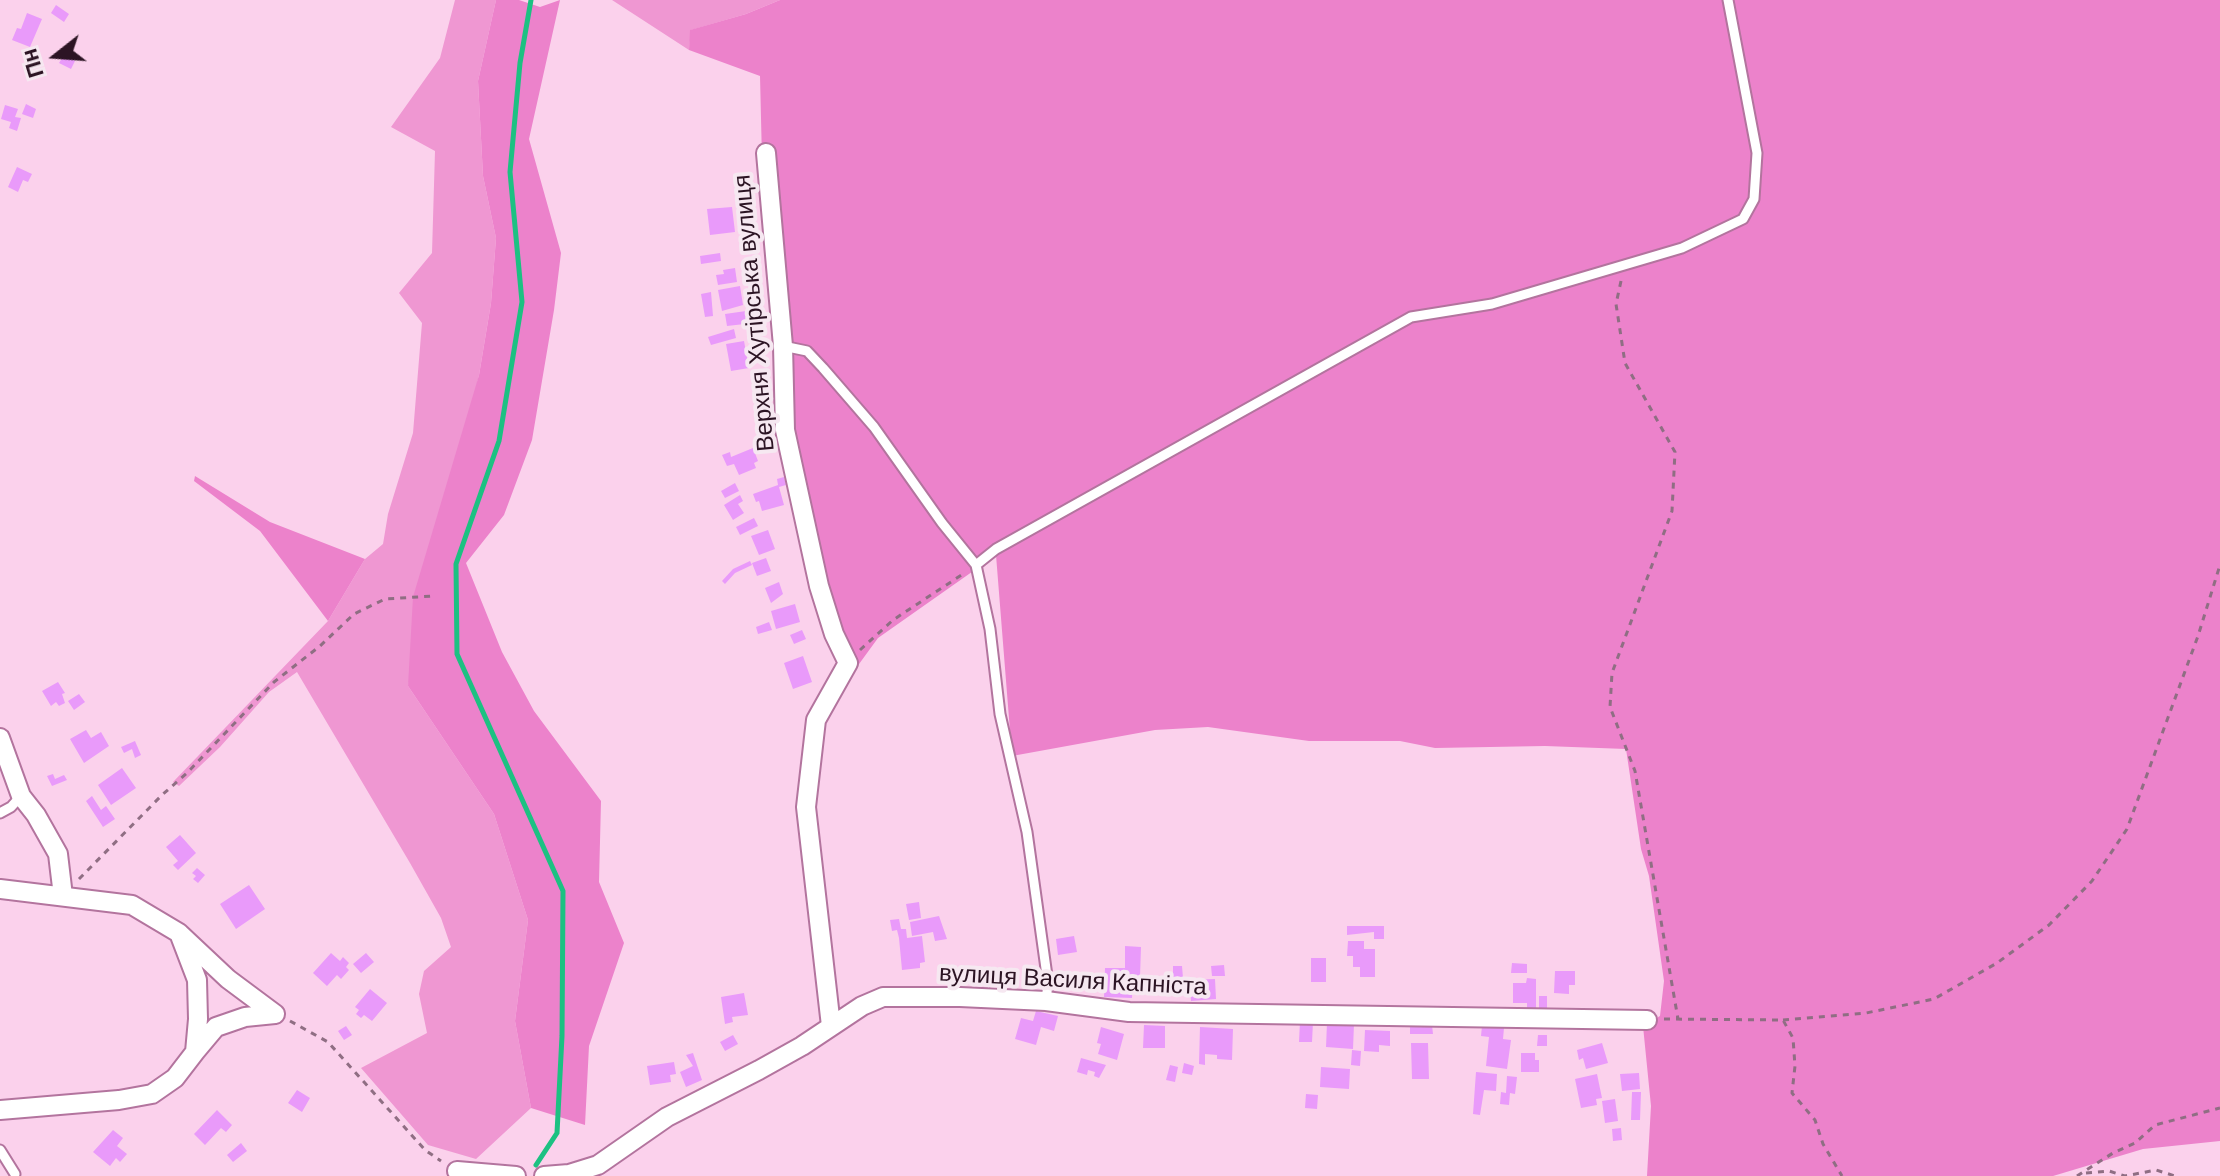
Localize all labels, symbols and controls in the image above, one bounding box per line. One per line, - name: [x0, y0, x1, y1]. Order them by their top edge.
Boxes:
- north arrow: [16, 16, 96, 96]
- text: Пн: [16, 46, 49, 81]
- street label: Верхня Хутірська вулиця: [729, 173, 781, 453]
- street label: вулиця Василя Капніста: [938, 960, 1208, 1002]

